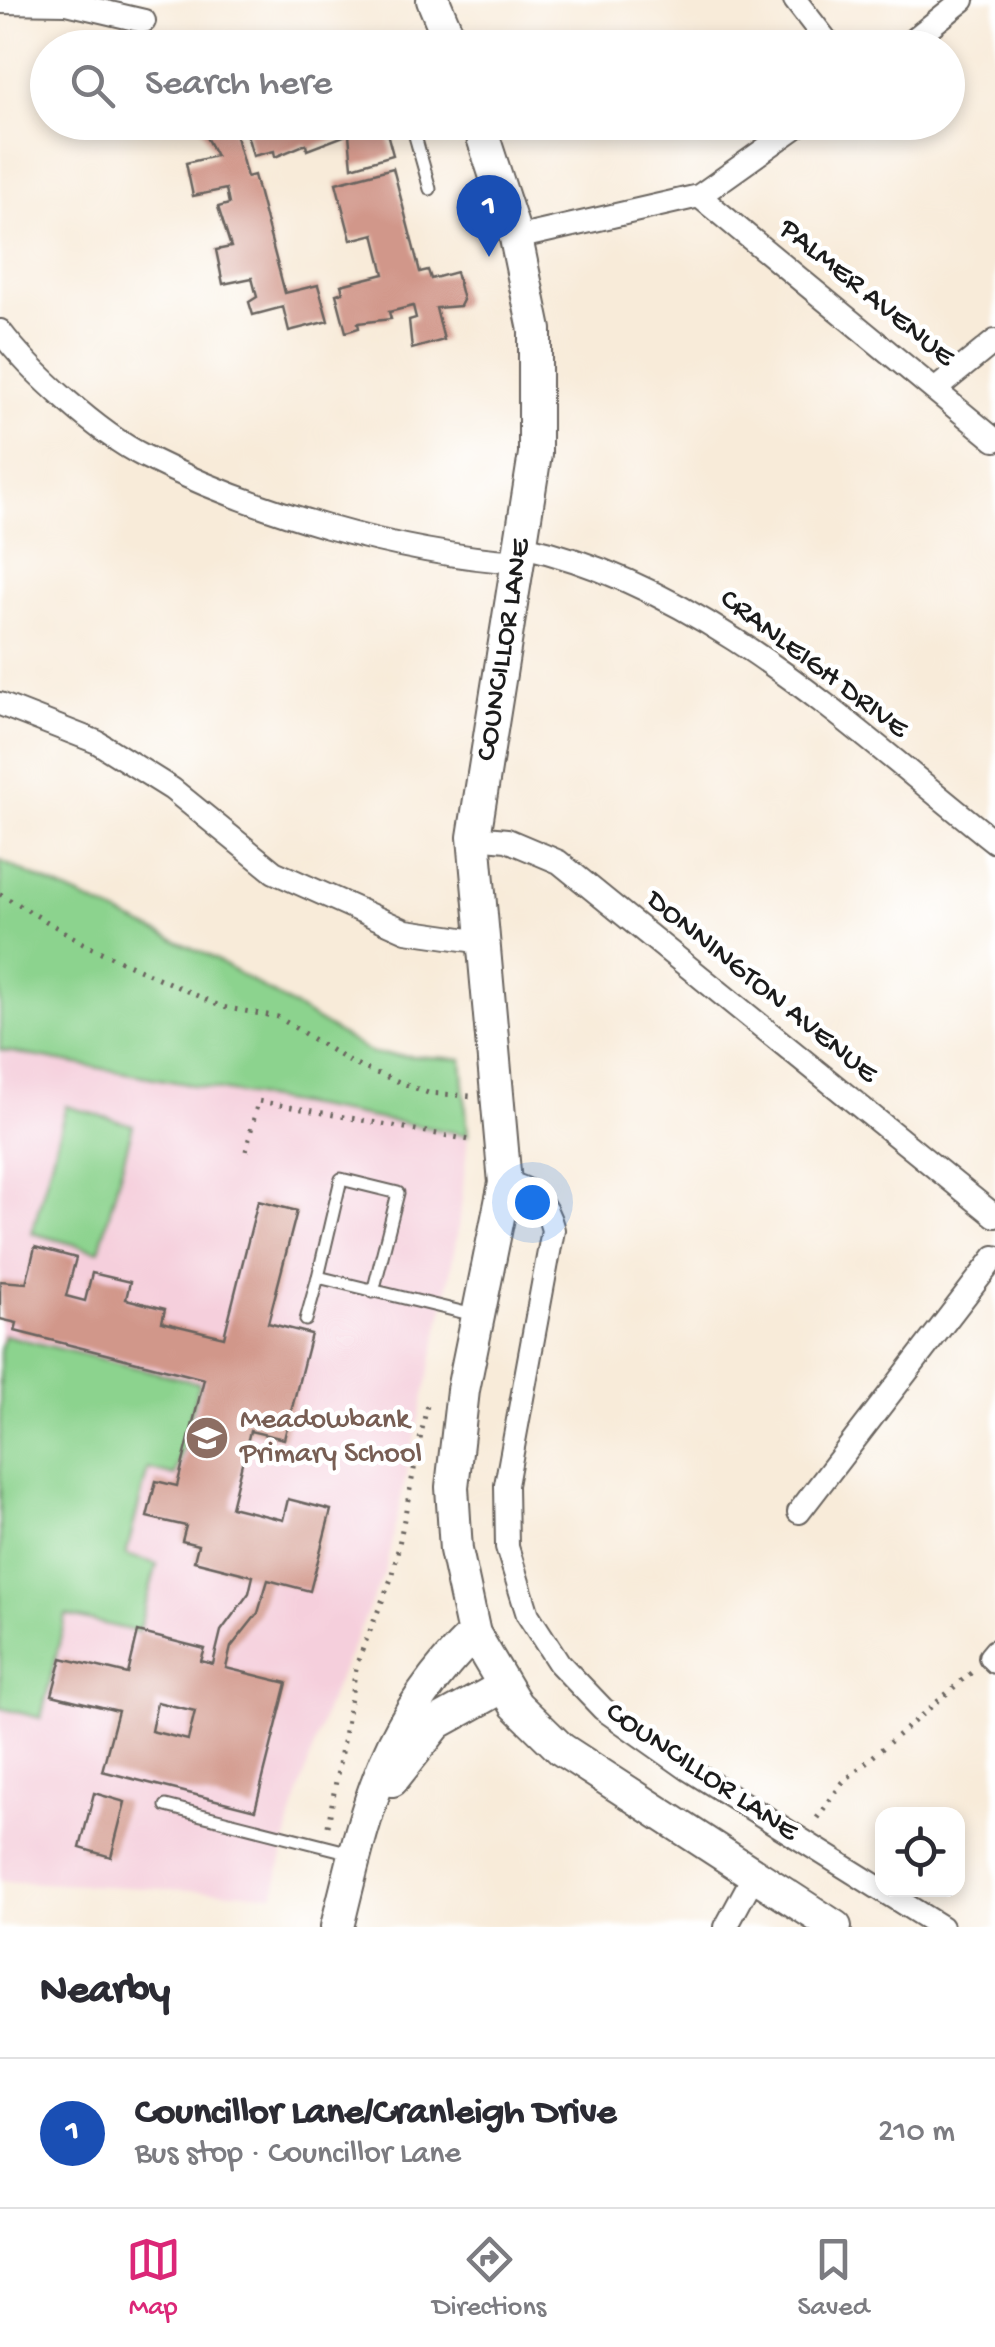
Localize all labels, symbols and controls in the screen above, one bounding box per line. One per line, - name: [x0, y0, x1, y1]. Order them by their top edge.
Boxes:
- search box: [30, 30, 965, 140]
- icon: search: [65, 58, 120, 113]
- text: Search here: [145, 63, 332, 107]
- pin: 1: [456, 174, 522, 257]
- street label: PALMER AVENUE: [770, 212, 962, 376]
- street label: COUNCILLOR LANE: [470, 535, 540, 764]
- street label: CRANLEIGH DRIVE: [712, 583, 915, 748]
- street label: DONNINGTON AVENUE: [637, 883, 885, 1093]
- your location: [507, 1177, 558, 1228]
- place label: Meadowbank Primary School: [239, 1404, 422, 1473]
- school or university icon: Meadowbank Primary School: [184, 1415, 230, 1461]
- street label: COUNCILLOR LANE: [598, 1696, 805, 1851]
- map controls: [875, 1807, 965, 1897]
- button: locate: [875, 1807, 965, 1897]
- text: Nearby: [40, 1968, 170, 2017]
- text: Councillor Lane/Cranleigh Drive: [135, 2092, 616, 2136]
- text: 1: [66, 2114, 79, 2152]
- text: 210 m: [878, 2114, 955, 2152]
- text: Bus stop · Councillor Lane: [135, 2136, 461, 2174]
- tab: Map: [126, 2232, 181, 2325]
- tab: Directions: [432, 2232, 546, 2325]
- tab: Saved: [797, 2232, 869, 2325]

